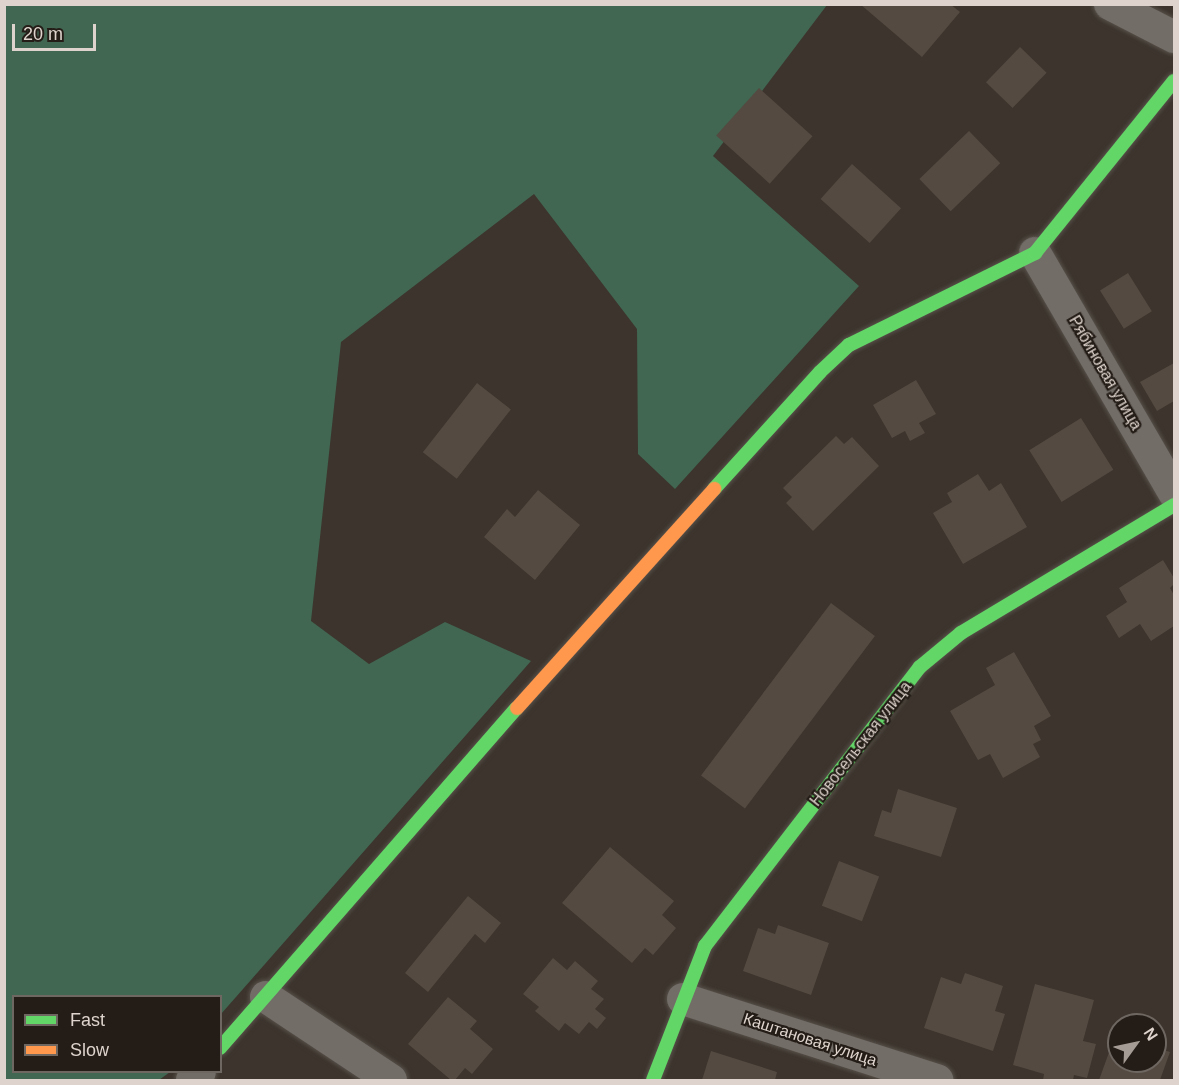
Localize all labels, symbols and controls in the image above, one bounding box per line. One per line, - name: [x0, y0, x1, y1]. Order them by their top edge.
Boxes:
- scale bar: [15, 12, 99, 50]
- text: 20 m: [23, 24, 63, 44]
- street label: Рябиновая улица: [1064, 312, 1146, 434]
- street label: Новосельская улица: [806, 678, 916, 810]
- legend: [12, 995, 222, 1073]
- street label: Каштановая улица: [741, 1009, 879, 1071]
- text: Fast: [70, 1010, 105, 1030]
- north arrow: [1107, 1013, 1167, 1073]
- text: N: [1141, 1025, 1161, 1043]
- text: Slow: [70, 1040, 109, 1060]

